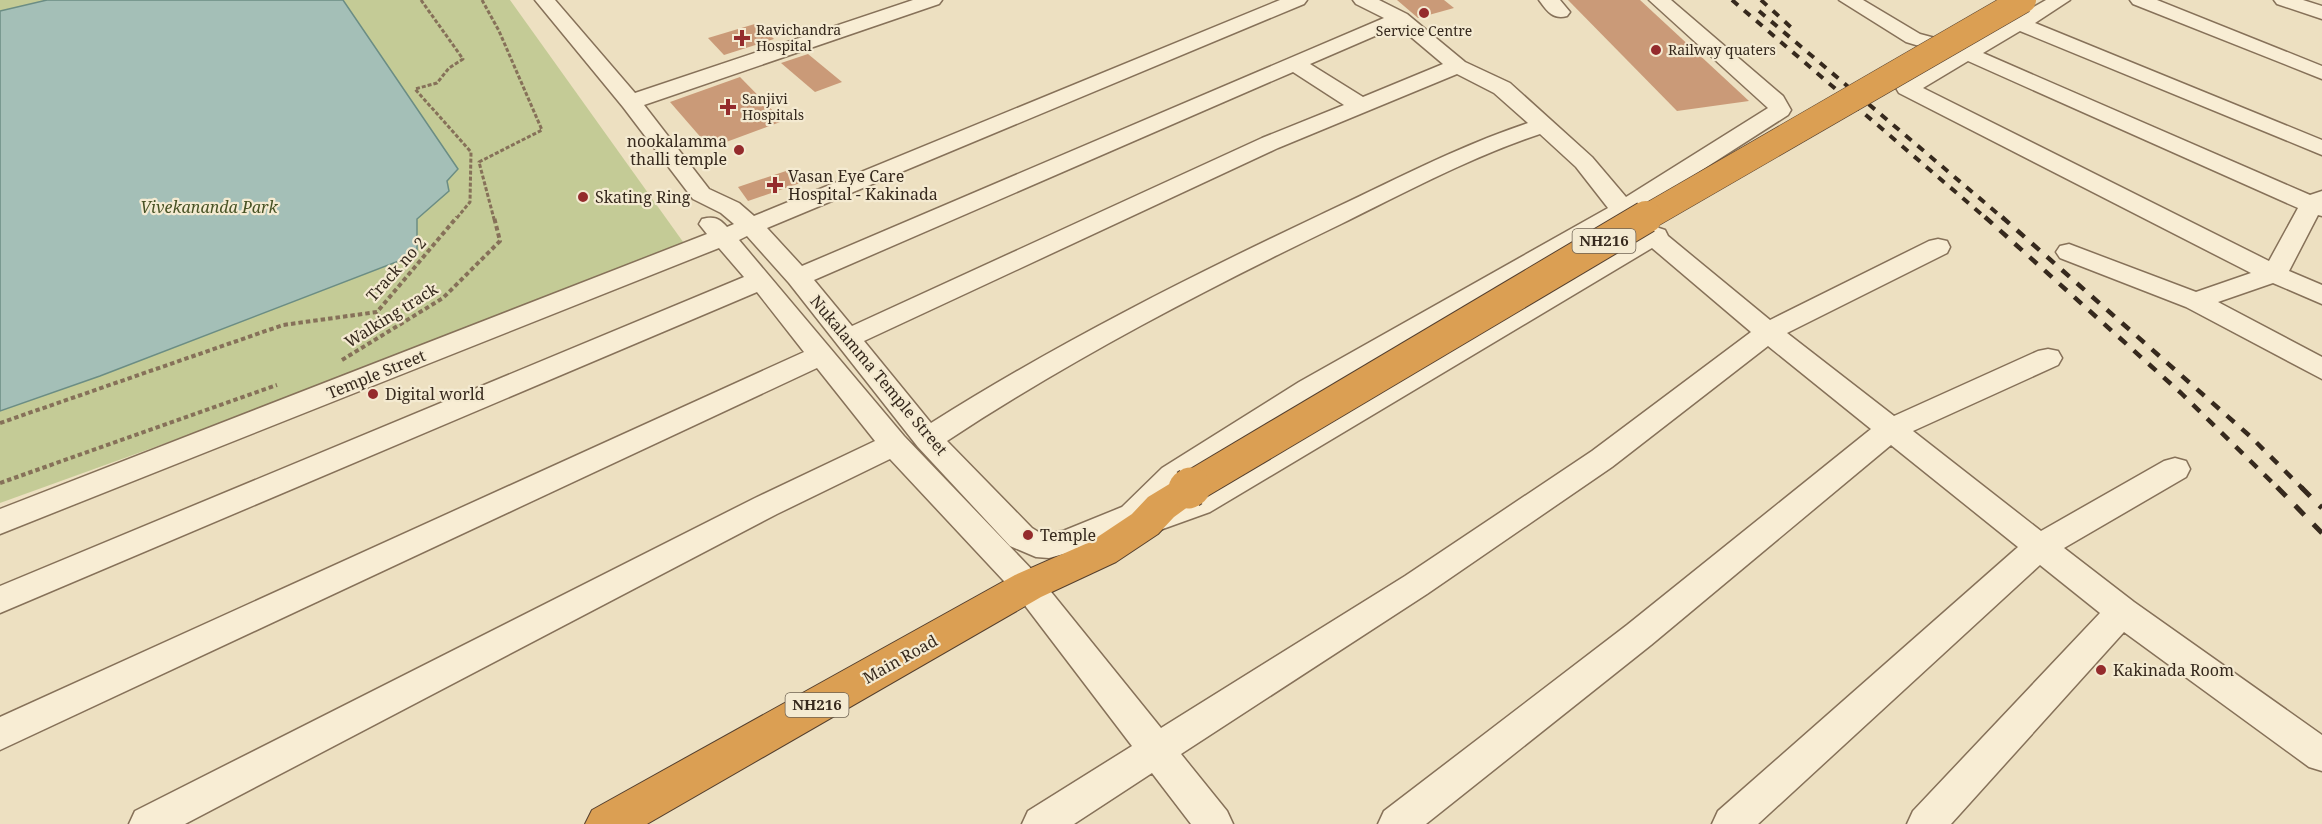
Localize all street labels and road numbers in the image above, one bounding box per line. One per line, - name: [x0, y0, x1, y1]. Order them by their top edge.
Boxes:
- road number: NH216: [1572, 229, 1636, 253]
- street label: Track no 2: [361, 232, 431, 306]
- street label: Walking track: [340, 277, 442, 352]
- street label: Nukalamma Temple Street: [805, 290, 953, 460]
- street label: Temple Street: [323, 344, 429, 404]
- street label: Main Road: [859, 629, 941, 689]
- road number: NH216: [786, 693, 848, 717]

